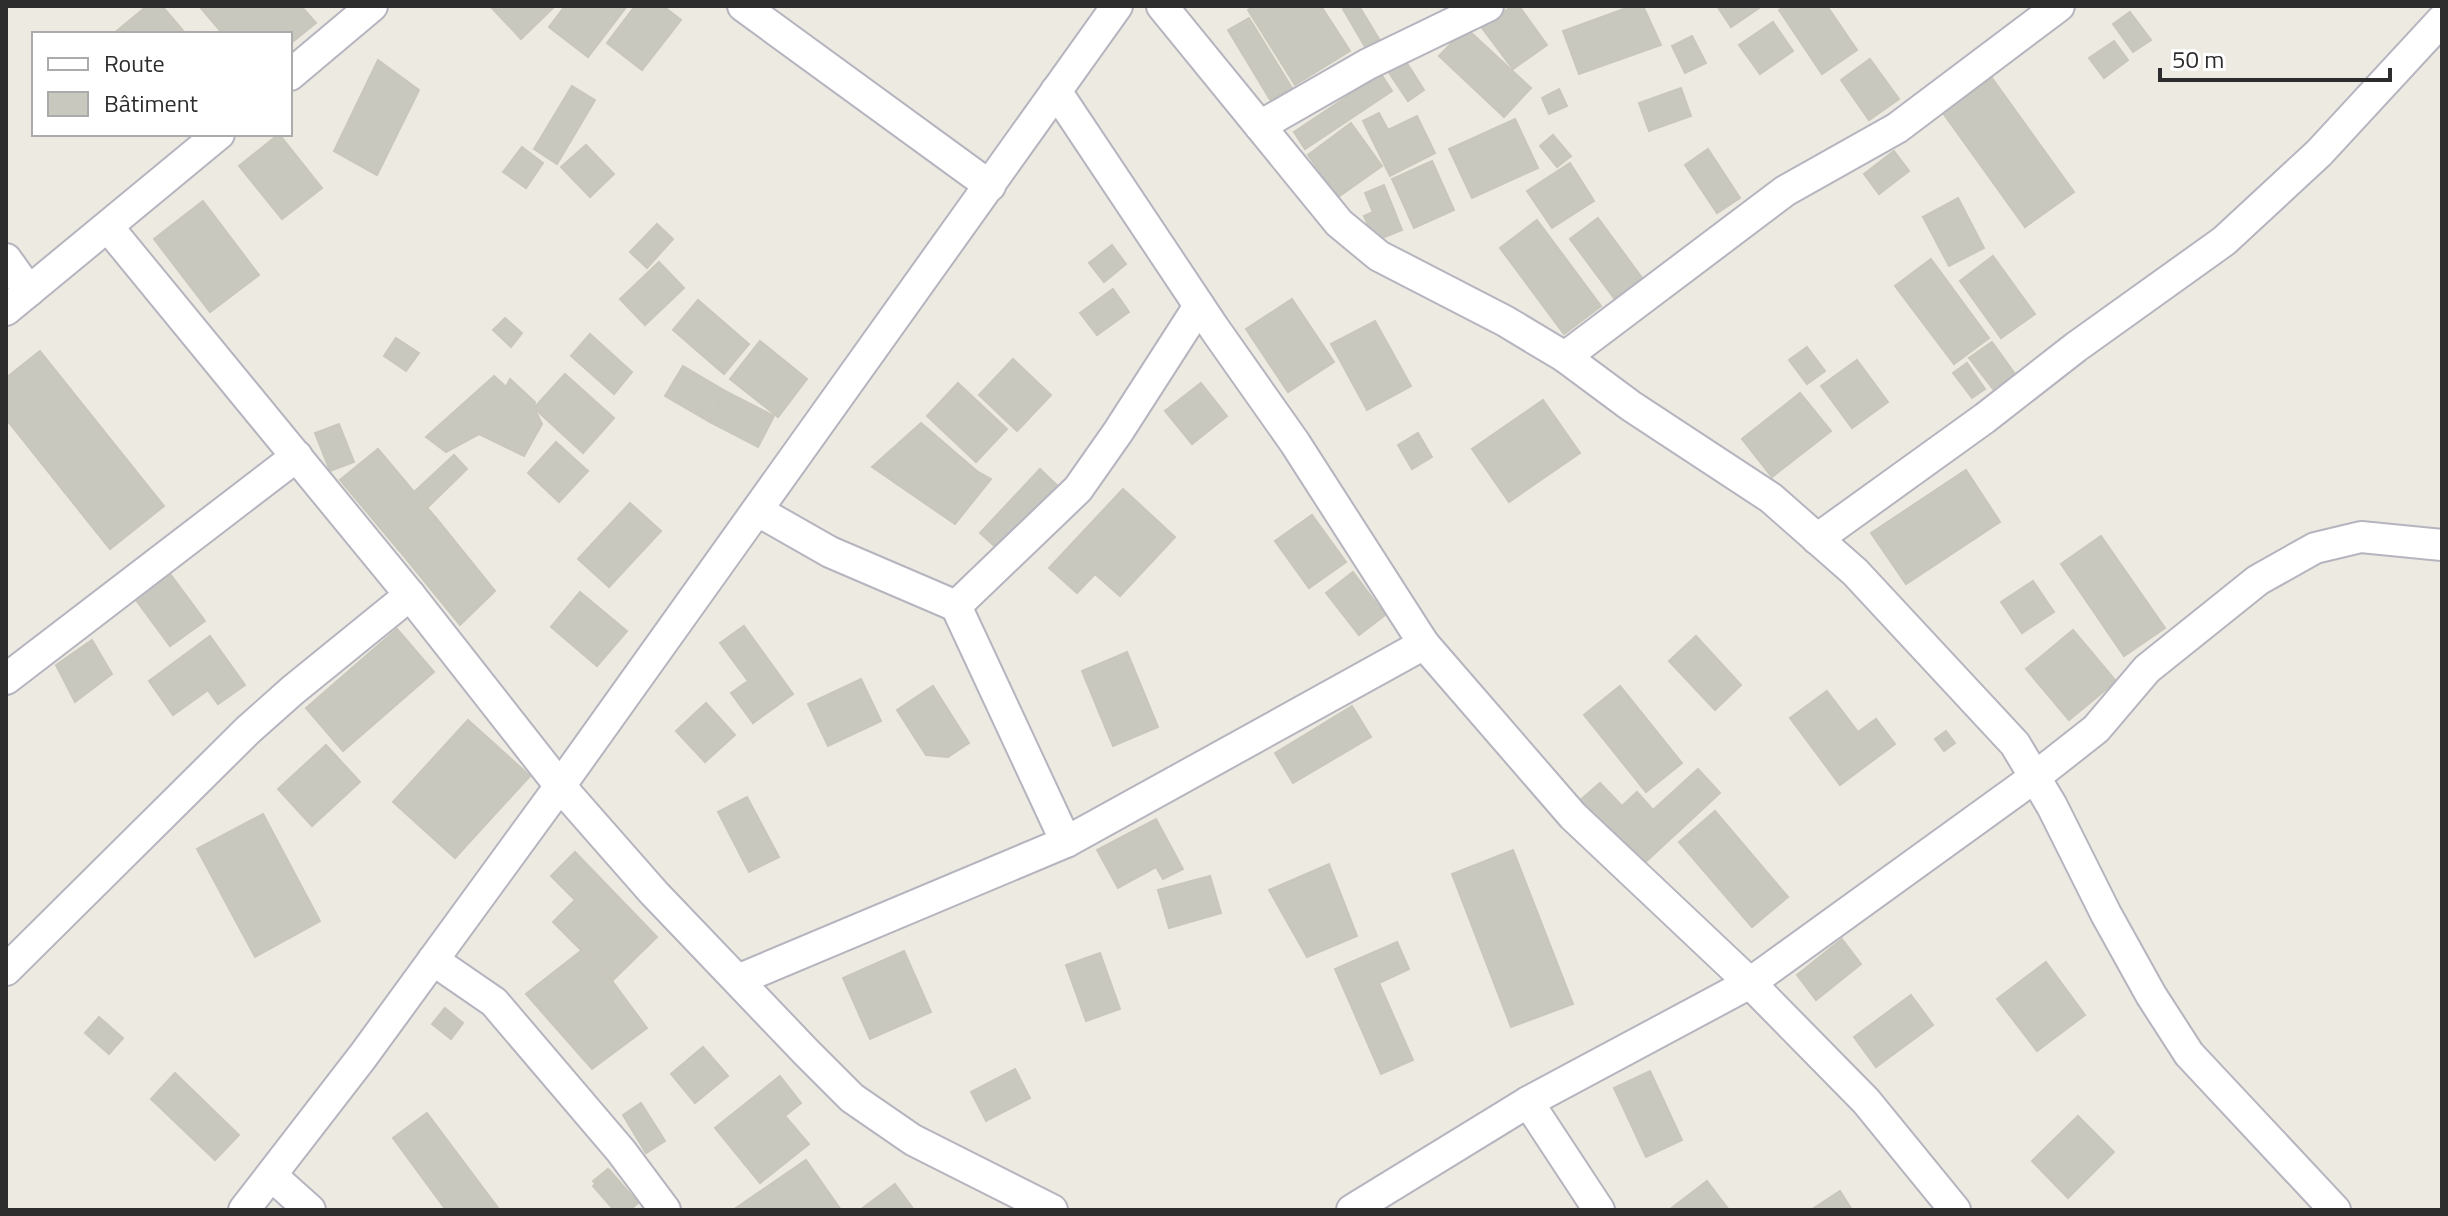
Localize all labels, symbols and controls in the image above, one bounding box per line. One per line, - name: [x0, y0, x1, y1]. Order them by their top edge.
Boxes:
- legend: [32, 32, 292, 136]
- scale bar: [2160, 32, 2390, 82]
- text: 50 m: [2172, 41, 2224, 77]
- text: Route: [104, 45, 165, 81]
- text: Bâtiment: [104, 85, 198, 121]

